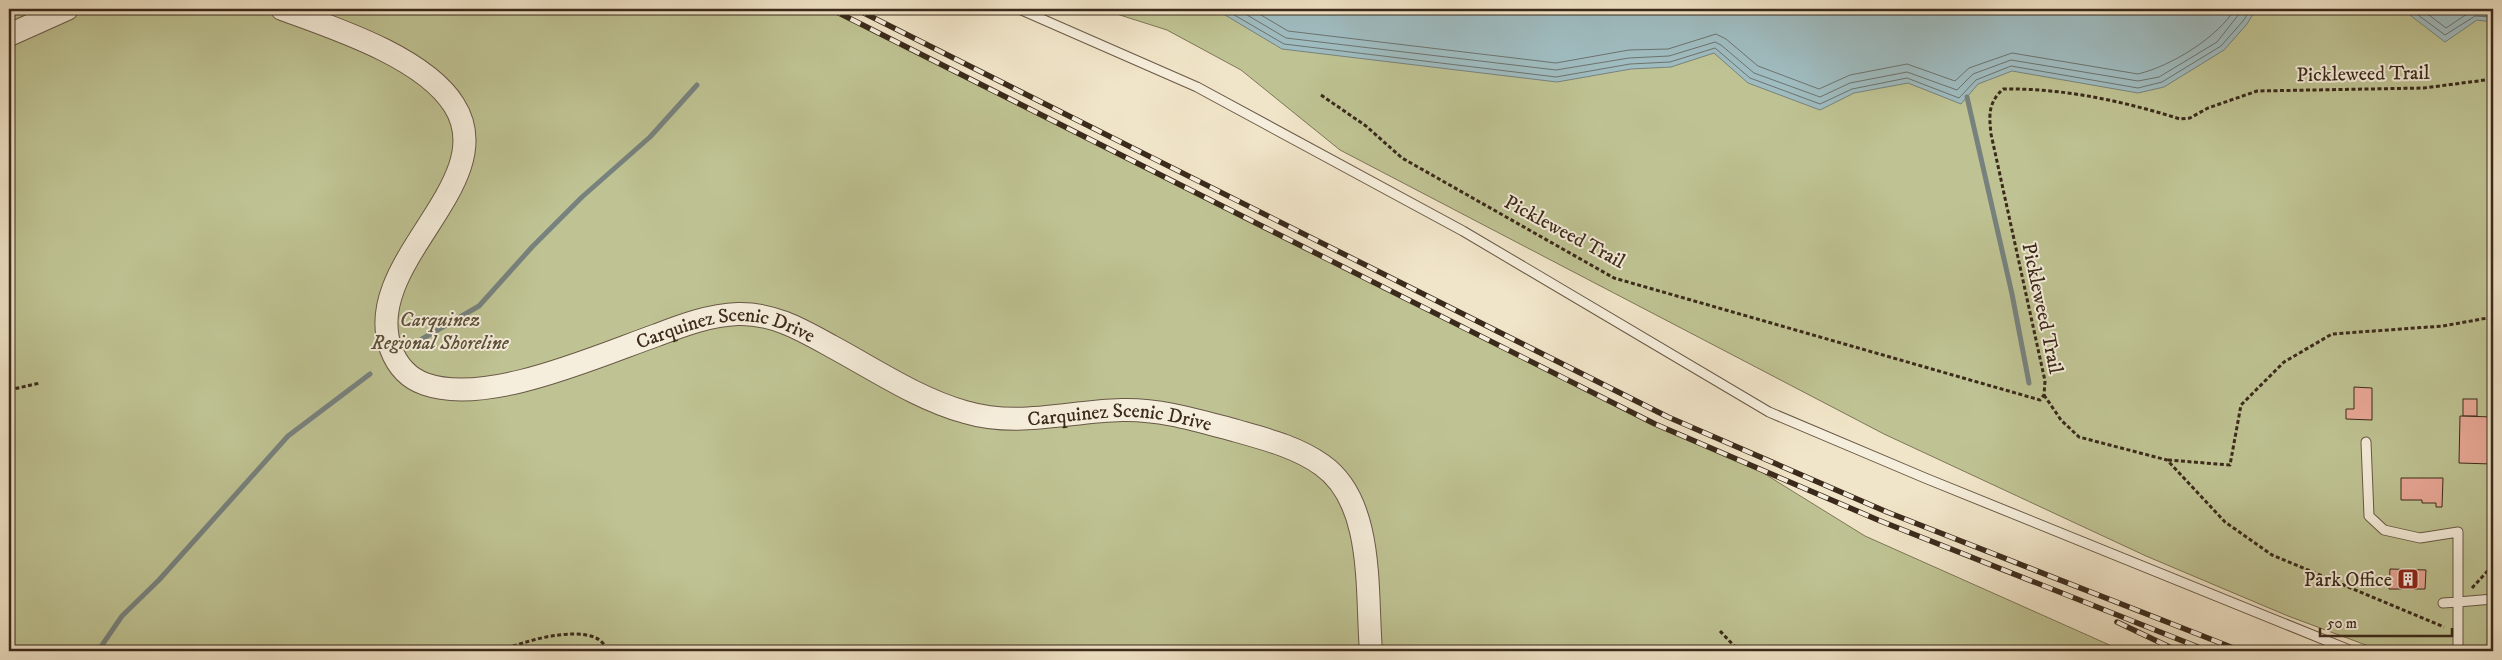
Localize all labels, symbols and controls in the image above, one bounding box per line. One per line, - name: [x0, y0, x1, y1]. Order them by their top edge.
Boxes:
- street label: Pickleweed Trail: [2296, 61, 2430, 88]
- street label: Pickleweed Trail: [1500, 190, 1629, 275]
- street label: Pickleweed Trail: [2015, 241, 2068, 376]
- street label: Carquinez Scenic Drive: [633, 303, 819, 356]
- park label: Carquinez Regional Shoreline: [370, 308, 510, 356]
- street label: Carquinez Scenic Drive: [1027, 399, 1214, 438]
- building icon: Park Office: [2396, 567, 2420, 591]
- place label: Park Office: [2304, 568, 2392, 593]
- scale bar: [2320, 605, 2452, 637]
- text: 50 m: [2327, 614, 2357, 633]

